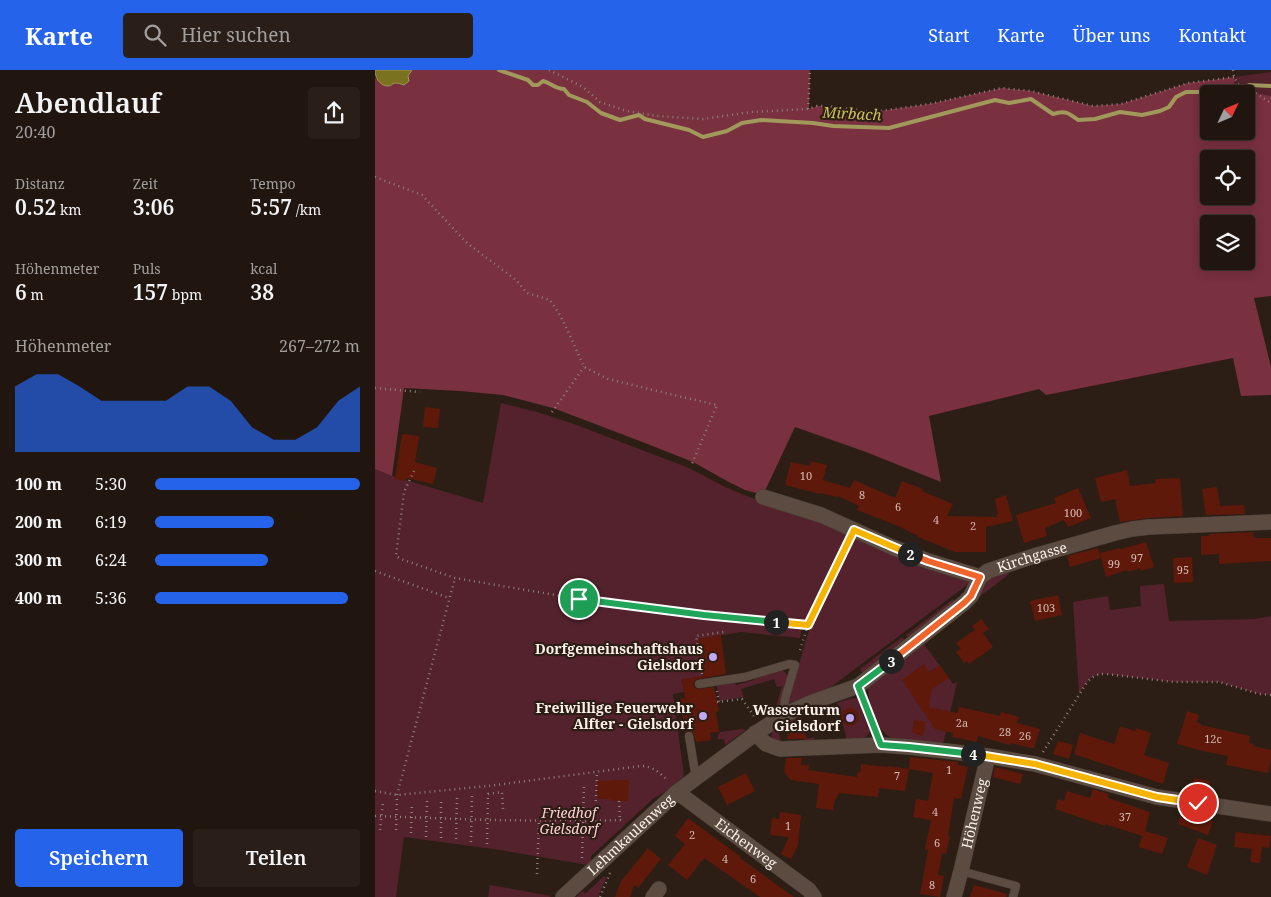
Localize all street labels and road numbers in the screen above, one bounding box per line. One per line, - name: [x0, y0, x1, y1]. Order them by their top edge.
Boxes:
- street label: Kirchgasse: [994, 537, 1069, 576]
- street label: Höhenweg: [957, 776, 992, 850]
- street label: Lehmkaulenweg: [583, 789, 678, 879]
- street label: Eichenweg: [712, 814, 782, 872]

